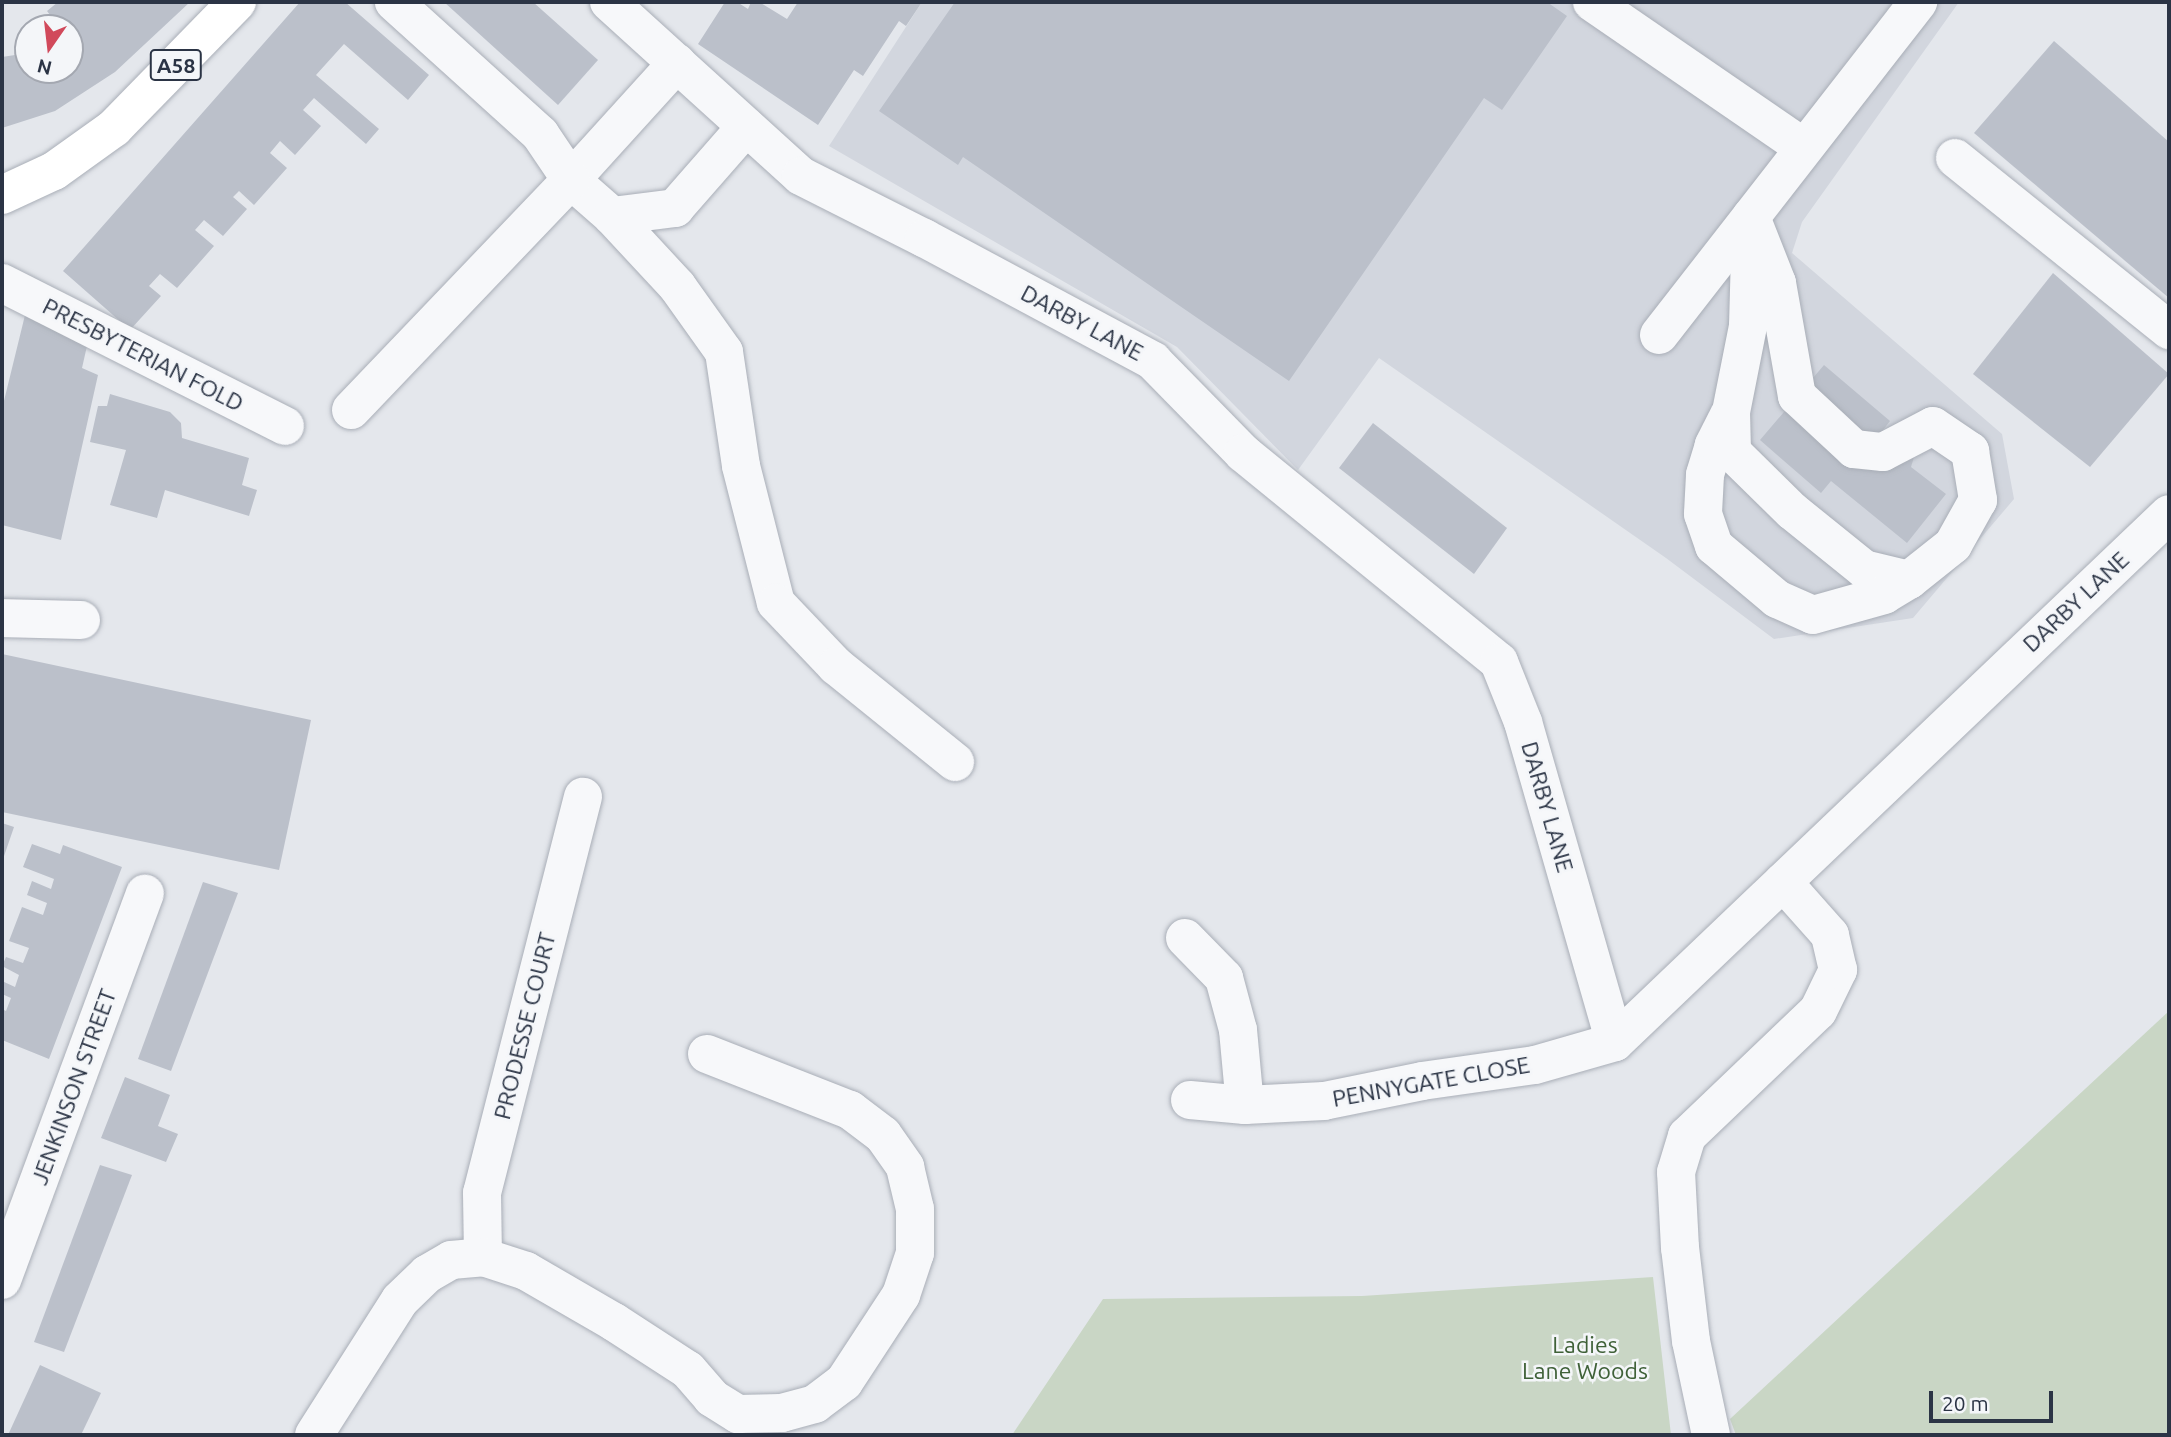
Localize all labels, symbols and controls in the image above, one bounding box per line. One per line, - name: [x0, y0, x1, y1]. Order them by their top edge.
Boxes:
- north arrow: [14, 14, 84, 84]
- road number: A58: [150, 48, 202, 82]
- text: N: [35, 55, 54, 80]
- street label: DARBY LANE: [1016, 279, 1148, 367]
- street label: PRESBYTERIAN FOLD: [38, 292, 248, 418]
- street label: DARBY LANE: [2017, 546, 2135, 658]
- street label: DARBY LANE: [1515, 738, 1579, 876]
- street label: PRODESSE COURT: [488, 930, 562, 1122]
- street label: JENKINSON STREET: [26, 985, 122, 1189]
- street label: PENNYGATE CLOSE: [1330, 1051, 1532, 1113]
- park label: Ladies Lane Woods: [1522, 1331, 1648, 1385]
- scale bar: [1933, 1378, 2057, 1422]
- text: 20 m: [1942, 1391, 1989, 1415]

